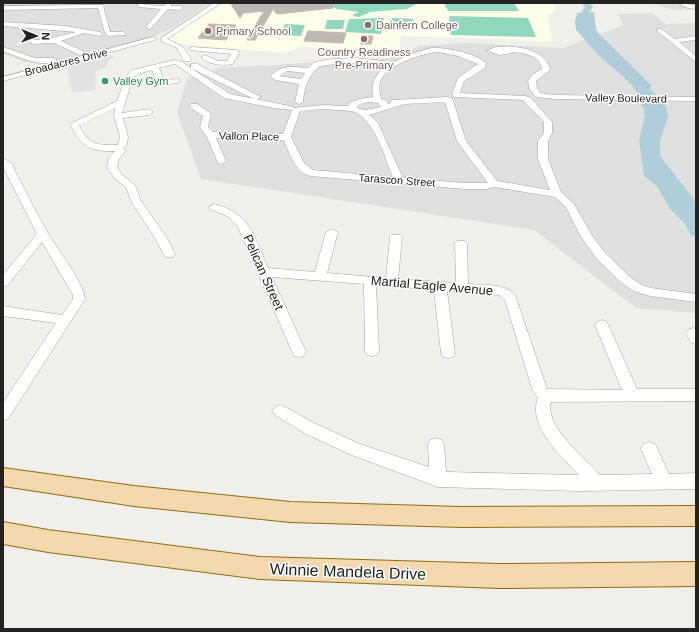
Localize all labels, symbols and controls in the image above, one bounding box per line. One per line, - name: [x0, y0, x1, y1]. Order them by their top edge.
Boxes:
- north arrow: [16, 16, 56, 56]
- place label: Dainfern College: [376, 19, 458, 31]
- marker: Dainfern College: [363, 20, 373, 30]
- place label: Primary School: [216, 25, 291, 37]
- marker: Primary School: [203, 26, 213, 36]
- text: N: [40, 32, 52, 40]
- marker: Country Readiness Pre-Primary: [359, 34, 369, 44]
- street label: Broadacres Drive: [23, 46, 109, 78]
- place label: Country Readiness Pre-Primary: [317, 46, 411, 71]
- place label: Valley Gym: [113, 75, 168, 87]
- marker: Valley Gym: [100, 76, 110, 86]
- street label: Valley Boulevard: [585, 91, 667, 105]
- street label: Vallon Place: [219, 129, 279, 143]
- street label: Tarascon Street: [358, 171, 436, 189]
- street label: Pelican Street: [240, 232, 287, 313]
- street label: Martial Eagle Avenue: [370, 273, 494, 298]
- street label: Winnie Mandela Drive: [269, 560, 427, 583]

